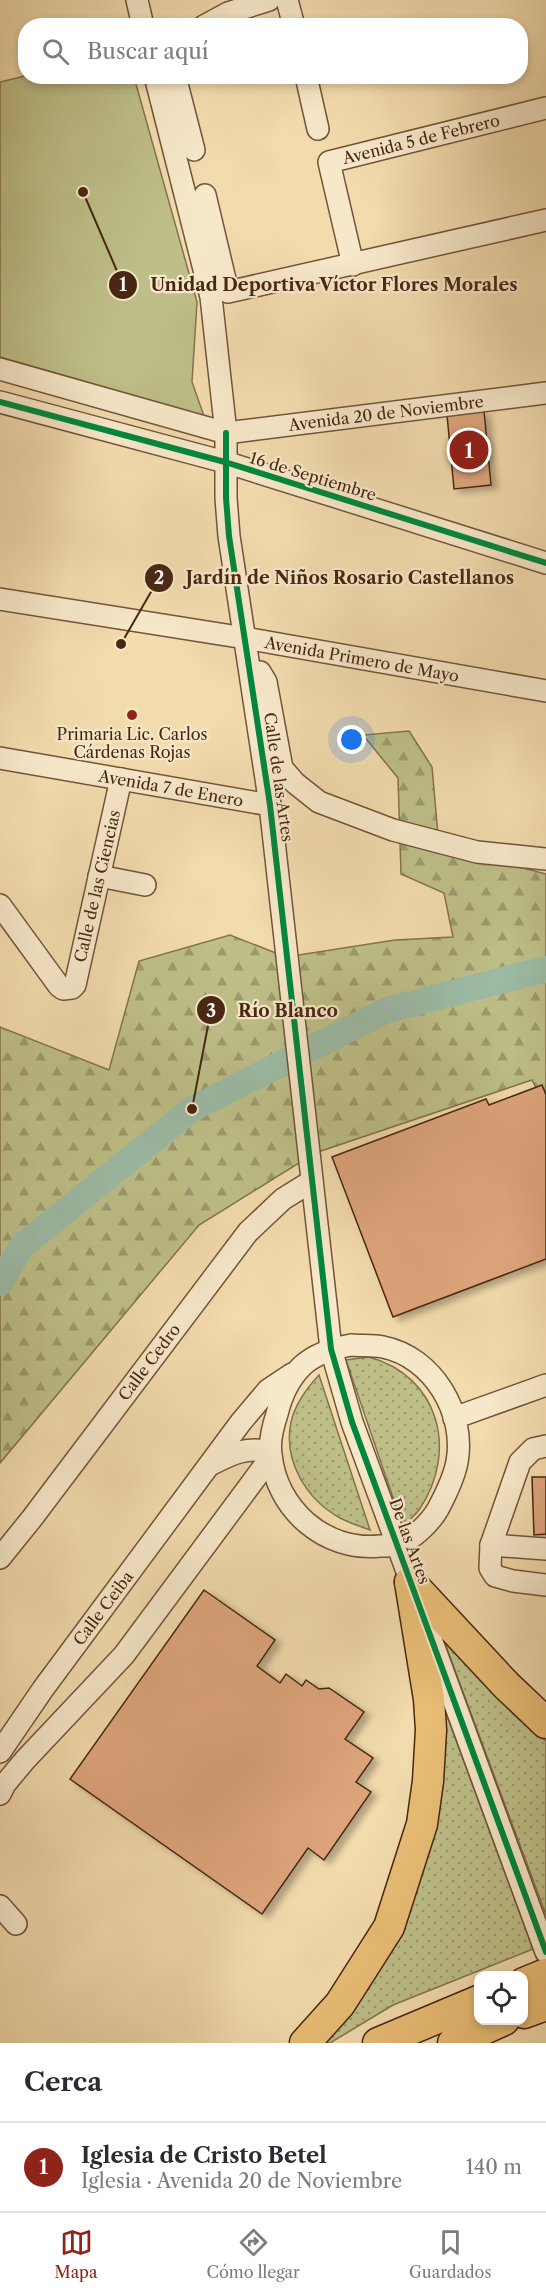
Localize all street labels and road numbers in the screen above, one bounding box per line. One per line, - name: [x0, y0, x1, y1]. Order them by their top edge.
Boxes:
- street label: Avenida 5 de Febrero: [339, 110, 502, 168]
- street label: Avenida 20 de Noviembre: [286, 391, 485, 435]
- street label: 16 de Septiembre: [247, 447, 379, 505]
- street label: Avenida Primero de Mayo: [262, 632, 461, 686]
- street label: Calle de las Artes: [260, 711, 298, 843]
- street label: Avenida 7 de Enero: [96, 765, 245, 811]
- street label: Calle de las Ciencias: [70, 808, 124, 964]
- street label: Calle Cedro: [114, 1320, 184, 1404]
- street label: De las Artes: [385, 1495, 435, 1587]
- street label: Calle Ceiba: [69, 1566, 138, 1649]

